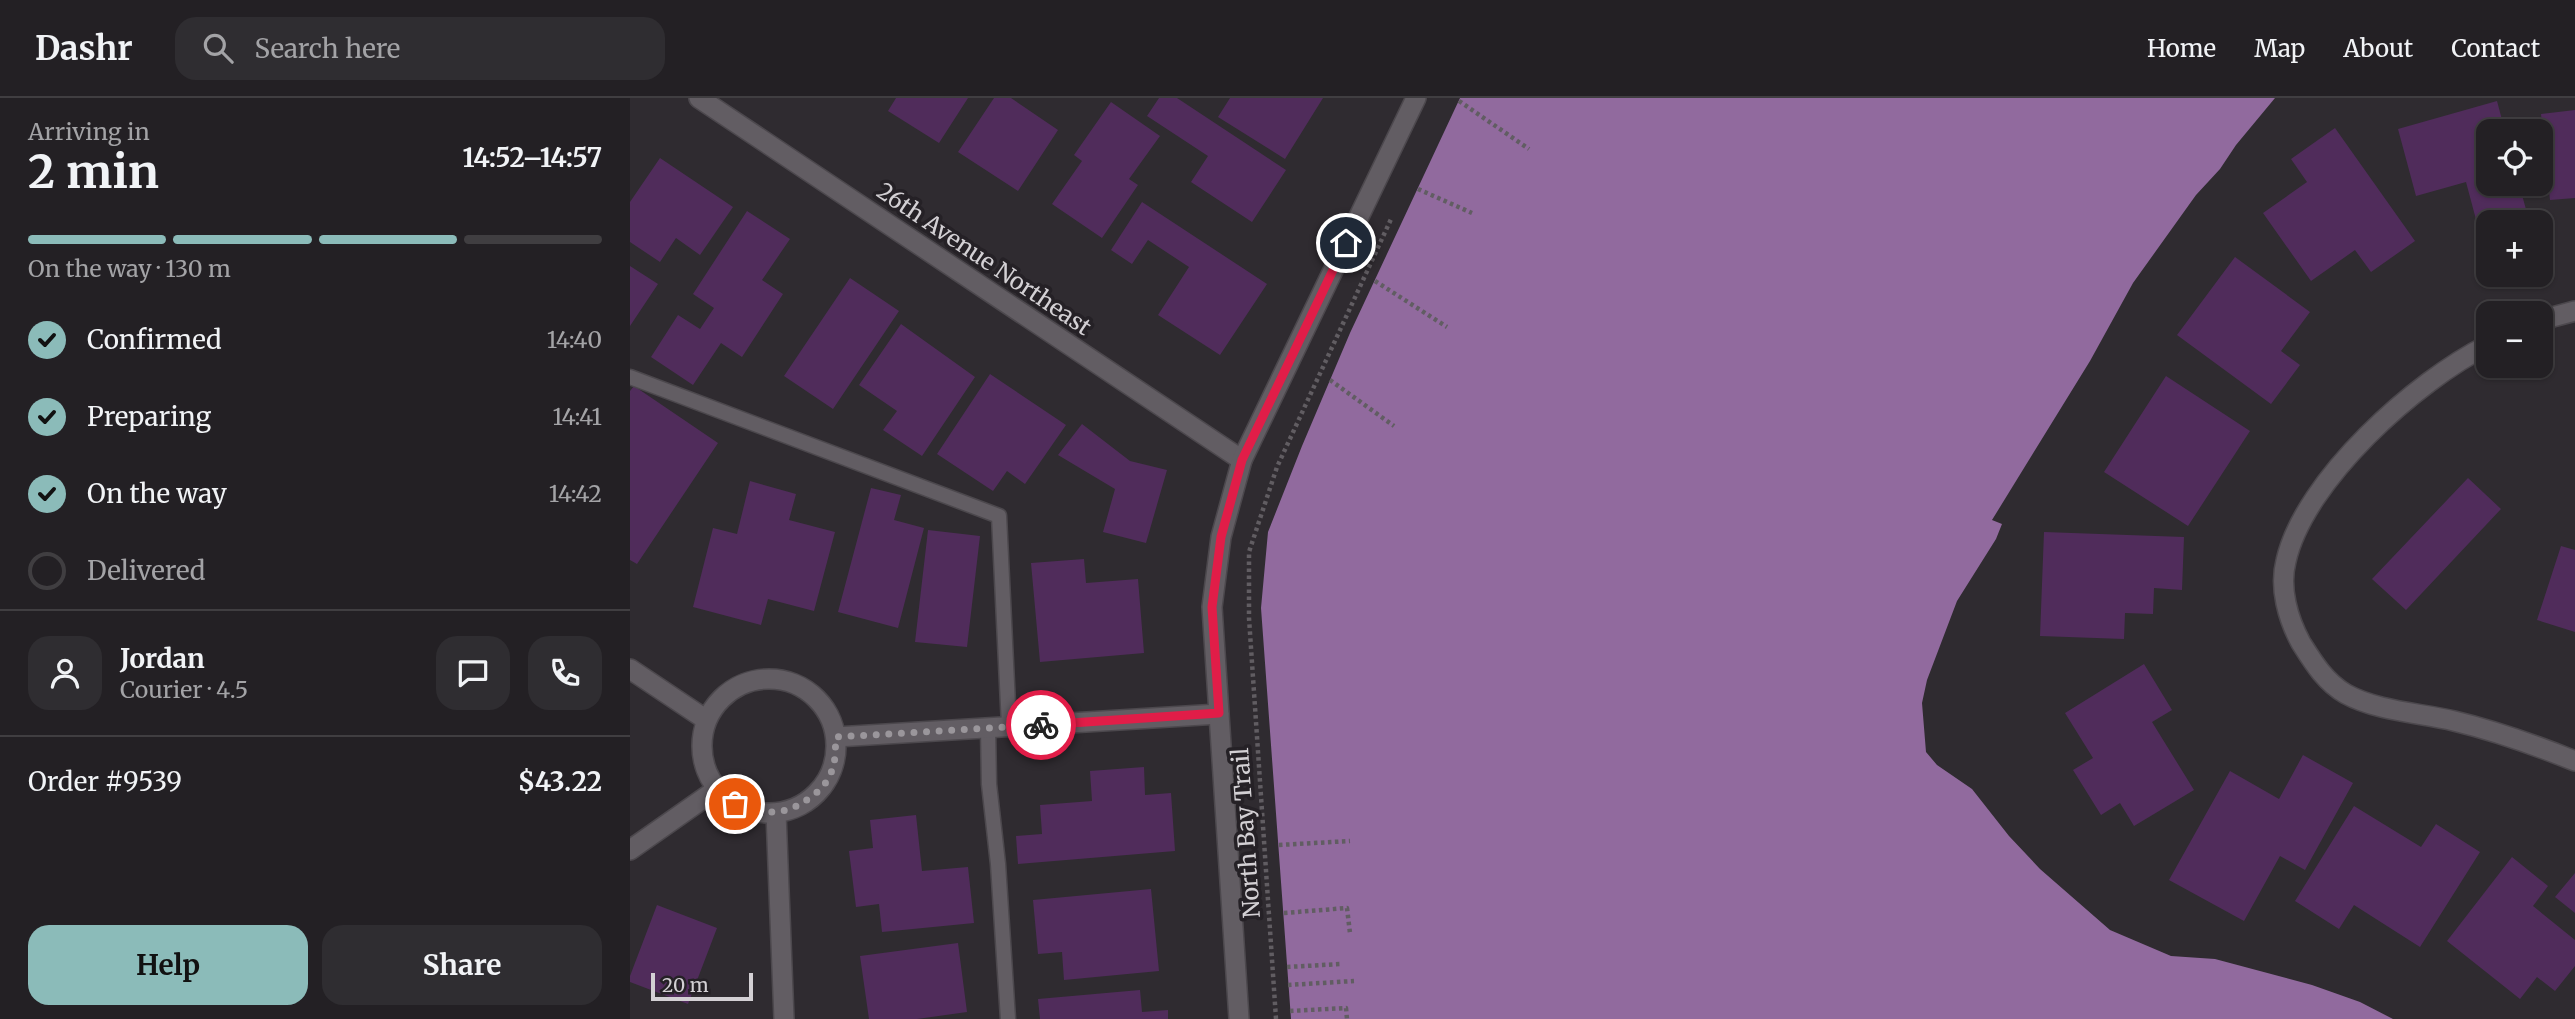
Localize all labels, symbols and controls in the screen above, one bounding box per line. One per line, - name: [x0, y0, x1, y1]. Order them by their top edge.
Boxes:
- search box: [175, 17, 665, 80]
- text: Dashr: [35, 28, 133, 69]
- icon: search: [199, 29, 237, 67]
- text: Search here: [255, 32, 400, 65]
- text: Home: [2147, 33, 2216, 64]
- text: Map: [2254, 33, 2305, 64]
- text: About: [2343, 33, 2413, 64]
- text: Contact: [2451, 33, 2540, 64]
- text: Arriving in: [28, 117, 150, 146]
- map controls: [2476, 119, 2553, 378]
- button: locate: [2476, 119, 2553, 196]
- text: 14:52–14:57: [463, 141, 602, 174]
- text: 2 min: [28, 143, 159, 201]
- street label: 26th Avenue Northeast: [872, 176, 1097, 341]
- button: +: [2476, 210, 2553, 287]
- pin: [1316, 213, 1376, 273]
- icon: home: [1327, 224, 1365, 262]
- text: On the way · 130 m: [28, 254, 231, 283]
- button: −: [2476, 301, 2553, 378]
- icon: check: [28, 321, 66, 359]
- text: Confirmed: [87, 323, 222, 356]
- text: 14:40: [547, 325, 602, 354]
- icon: check: [28, 398, 66, 436]
- text: Preparing: [87, 400, 211, 433]
- text: 14:41: [552, 402, 602, 431]
- icon: check: [28, 475, 66, 513]
- text: On the way: [87, 477, 227, 510]
- text: 14:42: [549, 479, 602, 508]
- text: Delivered: [87, 554, 206, 587]
- button: person: [28, 636, 102, 710]
- button: chat: [436, 636, 510, 710]
- button: phone: [528, 636, 602, 710]
- text: Jordan: [120, 642, 205, 675]
- text: Courier · 4.5: [120, 675, 248, 704]
- courier: [1006, 690, 1076, 760]
- icon: bike: [1022, 706, 1060, 744]
- street label: North Bay Trail: [1225, 747, 1266, 919]
- text: Order #9539: [28, 765, 182, 798]
- text: $43.22: [518, 765, 602, 798]
- pin: [705, 774, 765, 834]
- icon: bag: [716, 785, 754, 823]
- button: Help: [28, 925, 308, 1005]
- button: Share: [322, 925, 602, 1005]
- scale bar: [651, 970, 752, 1002]
- text: 20 m: [662, 973, 709, 997]

